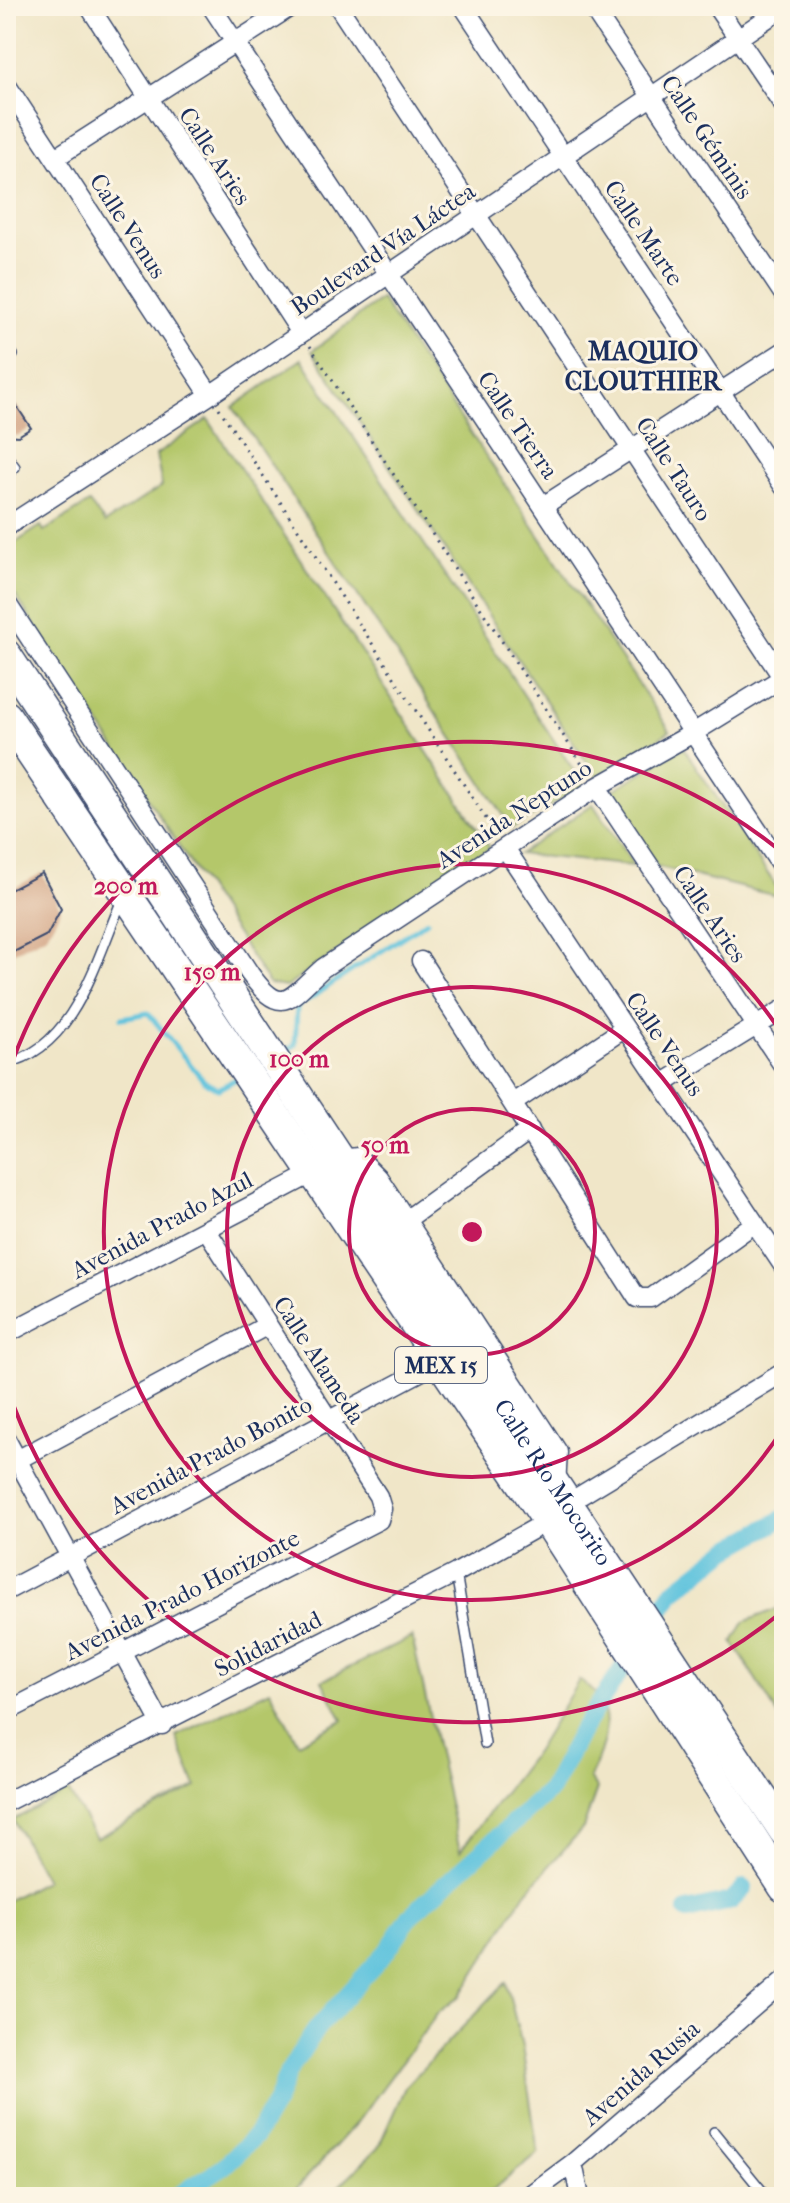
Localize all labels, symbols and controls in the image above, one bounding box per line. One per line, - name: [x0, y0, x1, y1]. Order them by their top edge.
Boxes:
- street label: Calle Géminis: [655, 70, 759, 204]
- street label: Calle Aries: [173, 102, 257, 210]
- street label: Calle Venus: [84, 168, 172, 284]
- street label: Calle Marte: [599, 175, 690, 291]
- street label: Boulevard Vía Láctea: [285, 176, 481, 321]
- district label: MAQUIO CLOUTHIER: [565, 336, 723, 397]
- street label: Calle Tierra: [472, 366, 565, 485]
- street label: Calle Tauro: [630, 412, 718, 526]
- street label: Avenida Neptuno: [430, 753, 597, 875]
- street label: Calle Aries: [667, 860, 753, 968]
- text: 200 m: [94, 872, 159, 900]
- text: 150 m: [183, 958, 242, 986]
- street label: Calle Venus: [620, 987, 710, 1102]
- text: 100 m: [269, 1045, 330, 1073]
- text: 50 m: [361, 1131, 410, 1159]
- street label: Avenida Prado Azul: [66, 1165, 258, 1285]
- centre of rings: [458, 1218, 486, 1246]
- street label: Calle Alameda: [267, 1291, 371, 1430]
- road number: MEX 15: [395, 1347, 487, 1383]
- street label: Avenida Prado Bonito: [105, 1390, 316, 1520]
- street label: Calle Río Mocorito: [488, 1394, 618, 1571]
- street label: Avenida Prado Horizonte: [59, 1524, 304, 1667]
- street label: Solidaridad: [210, 1605, 327, 1683]
- street label: Avenida Rusia: [576, 2014, 706, 2132]

